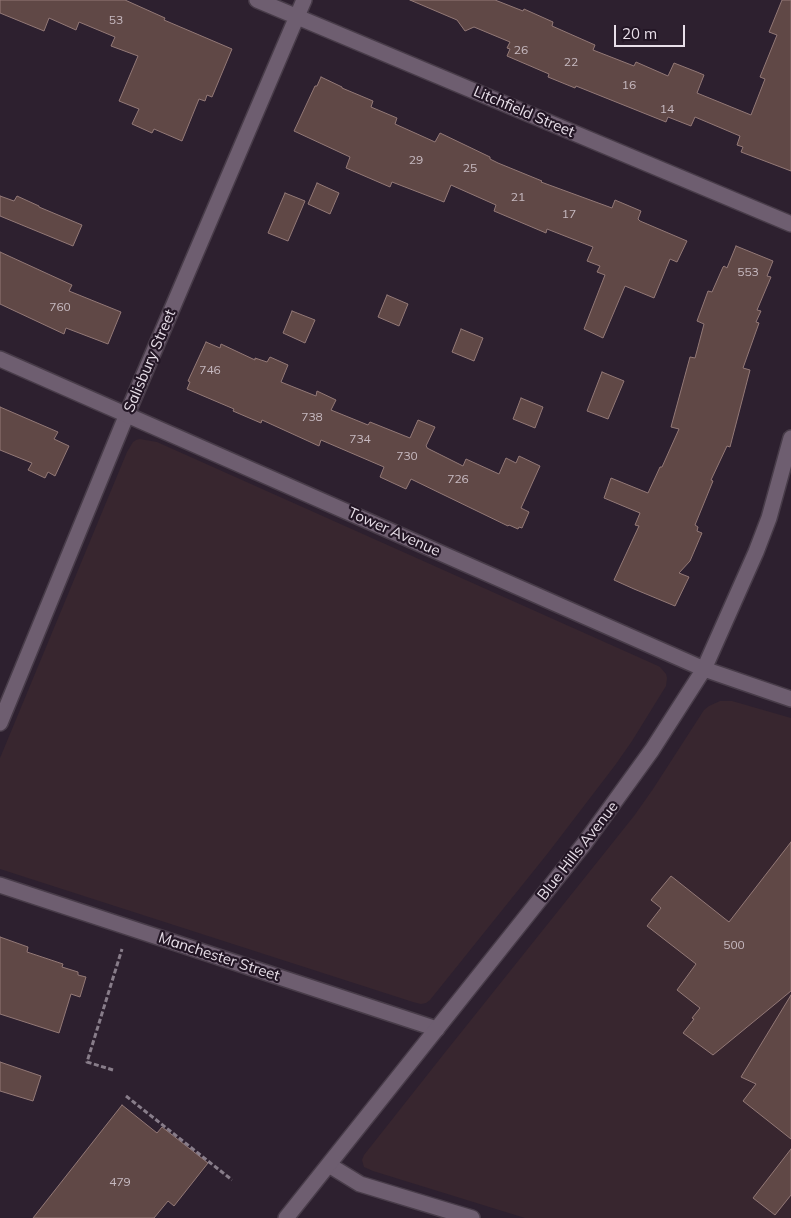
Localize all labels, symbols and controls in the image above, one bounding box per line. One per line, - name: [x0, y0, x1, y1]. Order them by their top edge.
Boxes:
- house number: 53: [109, 13, 123, 27]
- scale bar: [616, 15, 687, 47]
- text: 20 m: [622, 24, 657, 43]
- house number: 26: [514, 43, 528, 57]
- house number: 22: [564, 55, 578, 69]
- house number: 16: [622, 78, 636, 92]
- street label: Litchfield Street: [471, 83, 577, 141]
- house number: 14: [660, 102, 674, 116]
- house number: 29: [409, 153, 423, 167]
- house number: 25: [463, 161, 477, 175]
- house number: 21: [511, 190, 525, 204]
- house number: 17: [562, 207, 576, 221]
- house number: 553: [737, 265, 759, 279]
- house number: 760: [49, 300, 71, 314]
- street label: Salisbury Street: [120, 307, 180, 415]
- house number: 746: [199, 363, 221, 377]
- house number: 738: [301, 410, 323, 424]
- house number: 734: [349, 432, 371, 446]
- house number: 730: [396, 449, 418, 463]
- house number: 726: [447, 472, 469, 486]
- street label: Tower Avenue: [345, 504, 443, 560]
- street label: Blue Hills Avenue: [534, 798, 622, 904]
- street label: Manchester Street: [156, 929, 282, 985]
- house number: 500: [723, 938, 745, 952]
- house number: 479: [109, 1175, 131, 1189]

